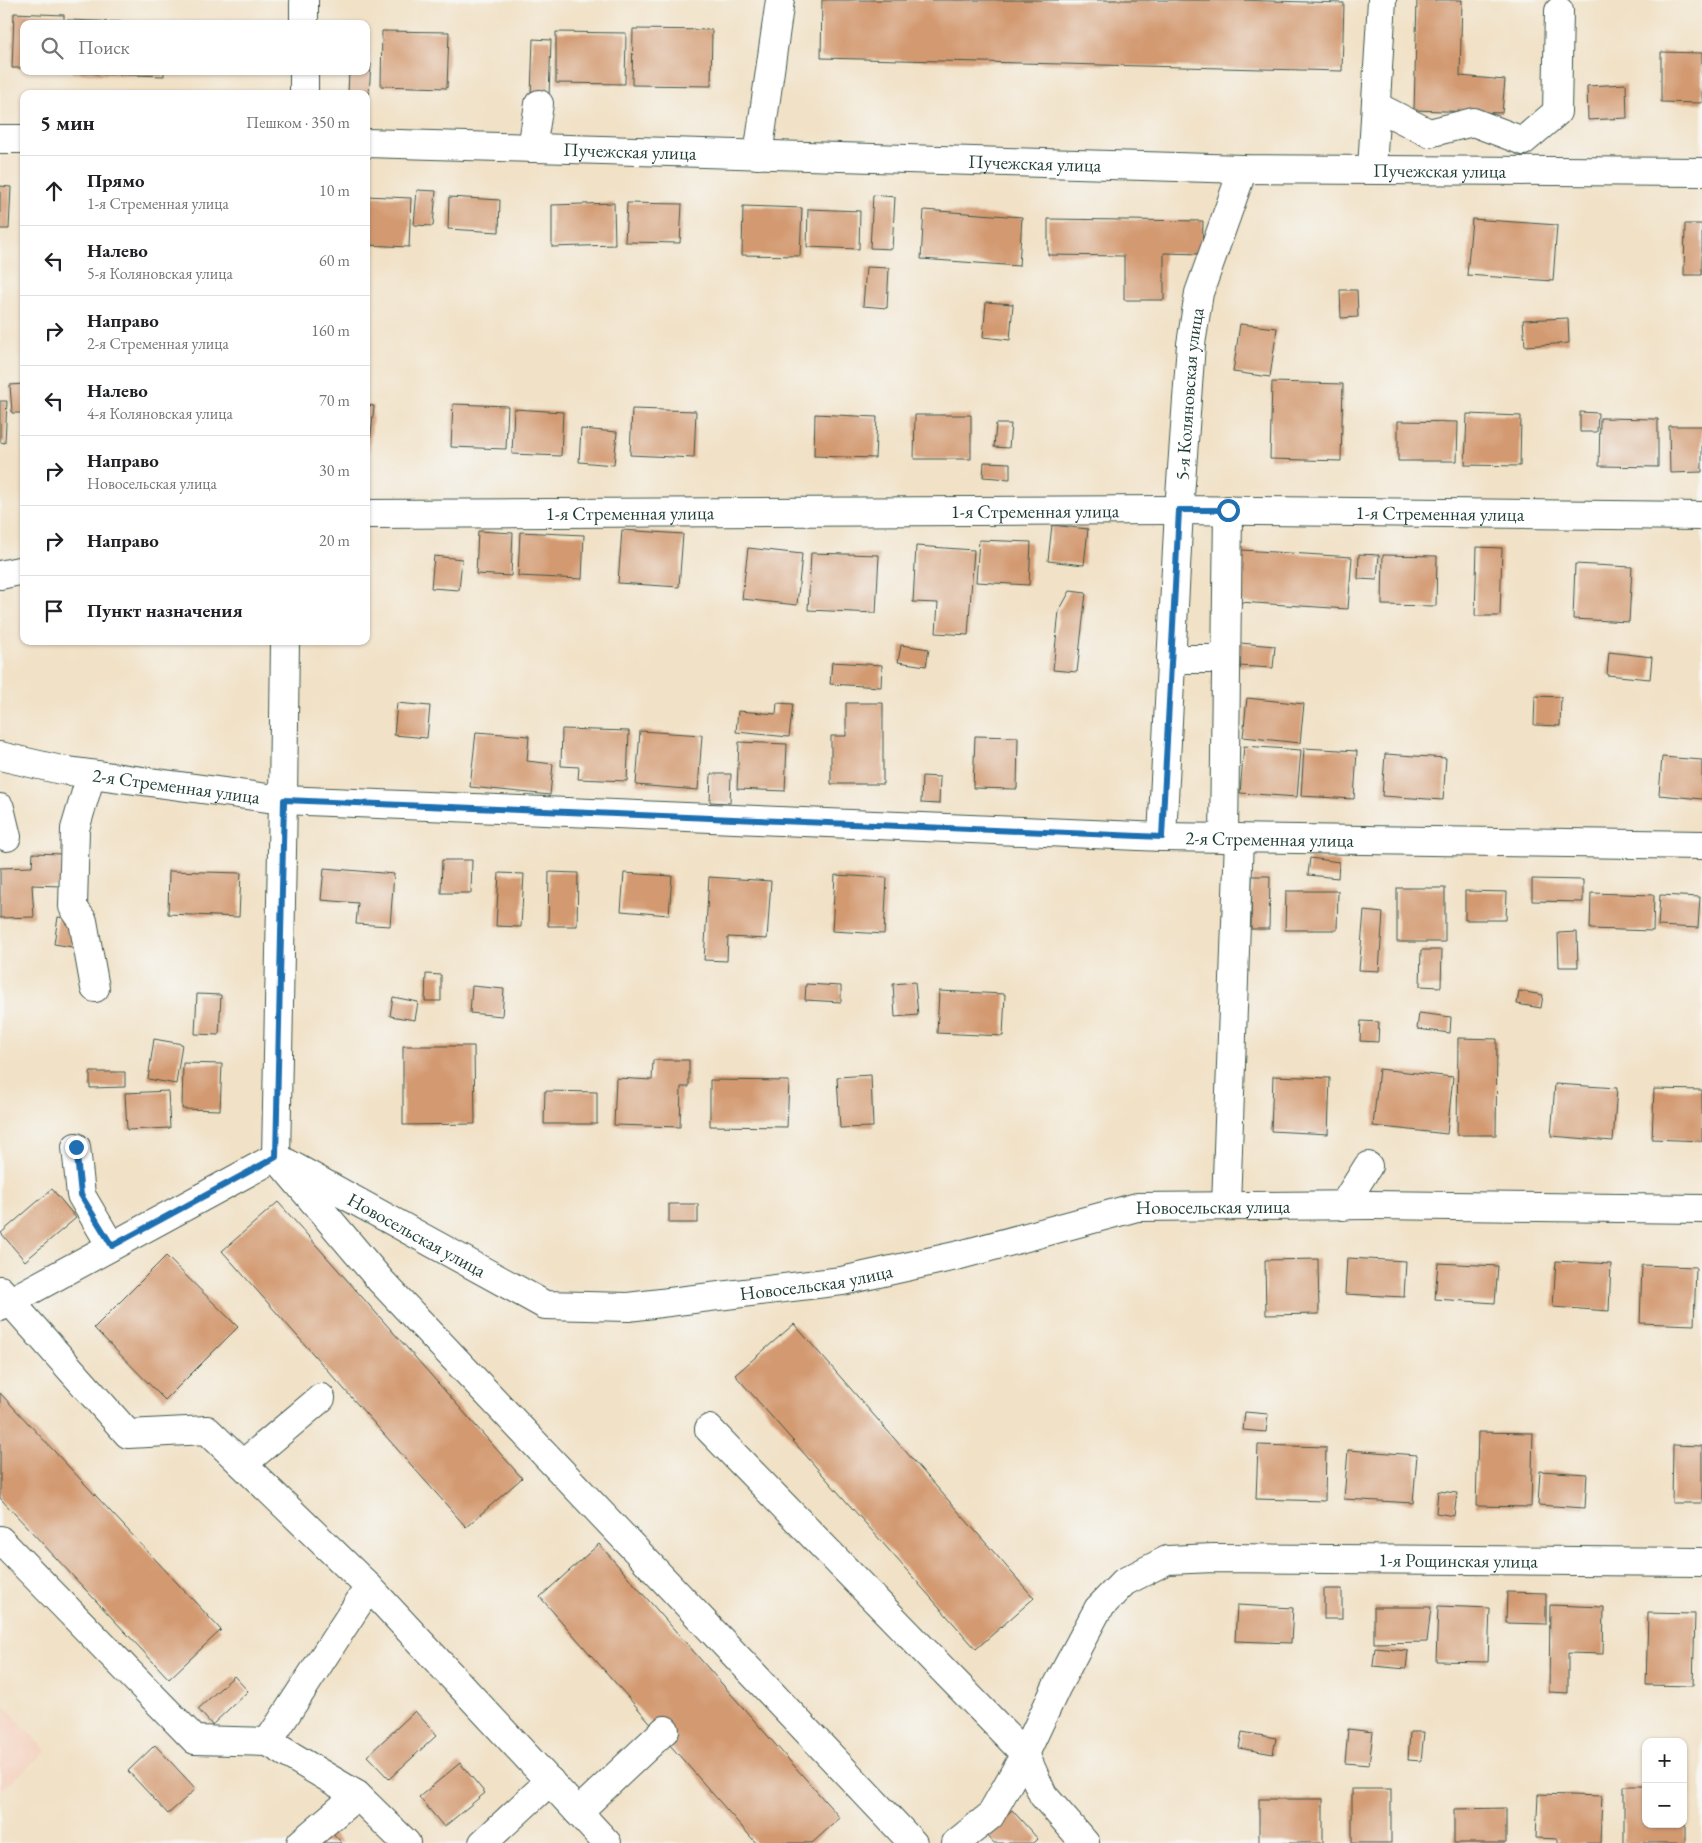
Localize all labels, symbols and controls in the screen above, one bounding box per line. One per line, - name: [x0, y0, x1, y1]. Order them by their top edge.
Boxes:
- search box: [20, 20, 370, 75]
- icon: search: [38, 34, 66, 62]
- text: Поиск: [78, 35, 130, 60]
- text: 5 мин: [40, 109, 95, 136]
- text: Пешком · 350 m: [246, 112, 350, 133]
- street label: Пучежская улица: [563, 136, 697, 165]
- street label: Пучежская улица: [968, 148, 1102, 177]
- street label: Пучежская улица: [1373, 157, 1507, 183]
- text: Прямо: [87, 168, 145, 193]
- icon: ahead: [40, 177, 68, 205]
- text: 10 m: [319, 180, 350, 201]
- text: 1-я Стременная улица: [87, 193, 229, 214]
- text: Налево: [87, 238, 148, 263]
- icon: left: [40, 247, 68, 275]
- text: 60 m: [319, 250, 350, 271]
- text: 5-я Коляновская улица: [87, 263, 233, 284]
- street label: 5-я Коляновская улица: [1169, 305, 1209, 481]
- text: Направо: [87, 308, 159, 333]
- icon: right: [40, 317, 68, 345]
- text: 160 m: [311, 320, 350, 341]
- text: 2-я Стременная улица: [87, 333, 229, 354]
- text: Налево: [87, 378, 148, 403]
- icon: left: [40, 387, 68, 415]
- text: 70 m: [319, 390, 350, 411]
- text: 4-я Коляновская улица: [87, 403, 233, 424]
- text: Направо: [87, 448, 159, 473]
- icon: right: [40, 457, 68, 485]
- text: 30 m: [319, 460, 350, 481]
- text: Новосельская улица: [87, 473, 217, 494]
- street label: 1-я Стременная улица: [951, 498, 1120, 524]
- route start: [1217, 499, 1240, 522]
- street label: 1-я Стременная улица: [546, 500, 715, 526]
- street label: 1-я Стременная улица: [1355, 500, 1525, 526]
- icon: right: [40, 527, 68, 555]
- text: Направо: [87, 528, 159, 553]
- text: 20 m: [319, 530, 350, 551]
- icon: arrive: [40, 597, 68, 625]
- text: Пункт назначения: [87, 598, 243, 623]
- street label: 2-я Стременная улица: [91, 762, 262, 809]
- street label: 2-я Стременная улица: [1185, 825, 1355, 852]
- route end: [65, 1136, 88, 1159]
- street label: Новосельская улица: [343, 1186, 491, 1283]
- street label: Новосельская улица: [1136, 1193, 1291, 1220]
- street label: Новосельская улица: [738, 1258, 895, 1306]
- street label: 1-я Рощинская улица: [1378, 1547, 1538, 1573]
- map controls: [1642, 1738, 1687, 1828]
- button: +: [1642, 1738, 1687, 1783]
- button: −: [1642, 1783, 1687, 1828]

